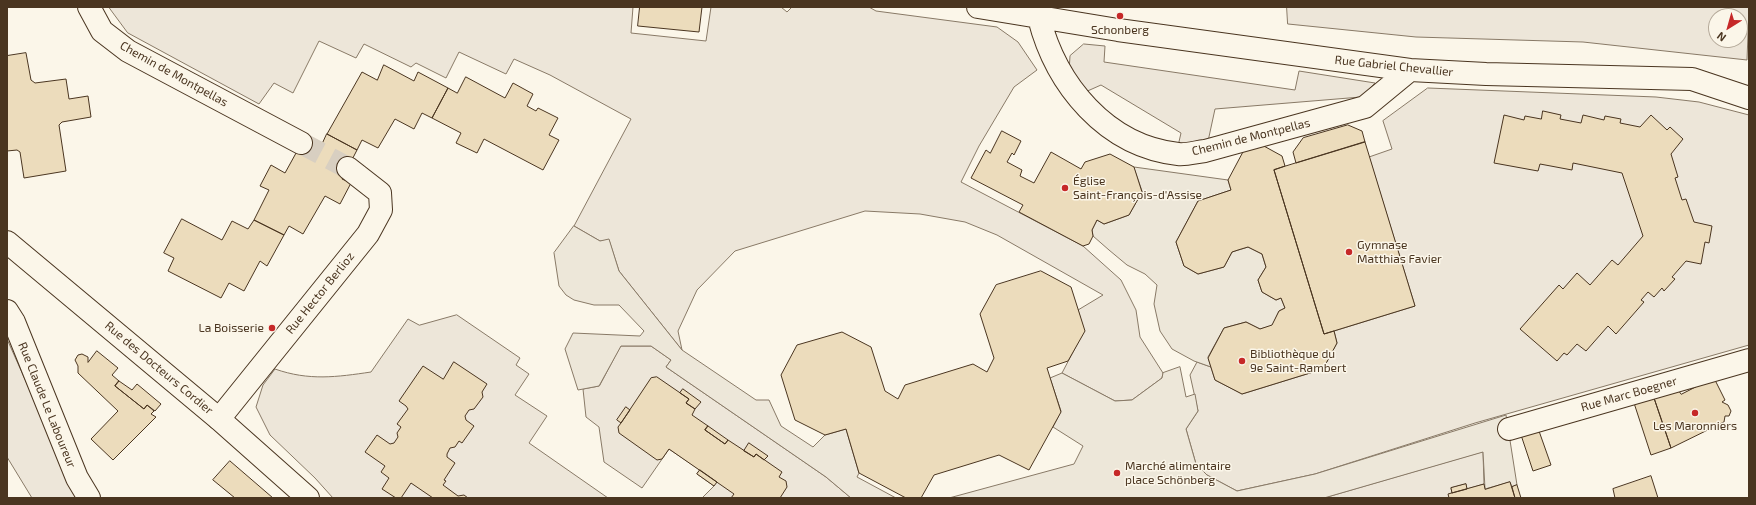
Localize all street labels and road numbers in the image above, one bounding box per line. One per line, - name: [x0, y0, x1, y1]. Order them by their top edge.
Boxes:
- street label: Chemin de Montpellas: [117, 38, 231, 110]
- street label: Rue Gabriel Chevallier: [1334, 53, 1454, 79]
- street label: Chemin de Montpellas: [1190, 115, 1312, 159]
- street label: Rue Hector Berlioz: [283, 249, 357, 337]
- street label: Rue des Docteurs Cordier: [102, 318, 216, 418]
- street label: Rue Claude Le Laboureur: [15, 340, 79, 470]
- street label: Rue Marc Boegner: [1579, 373, 1679, 415]

